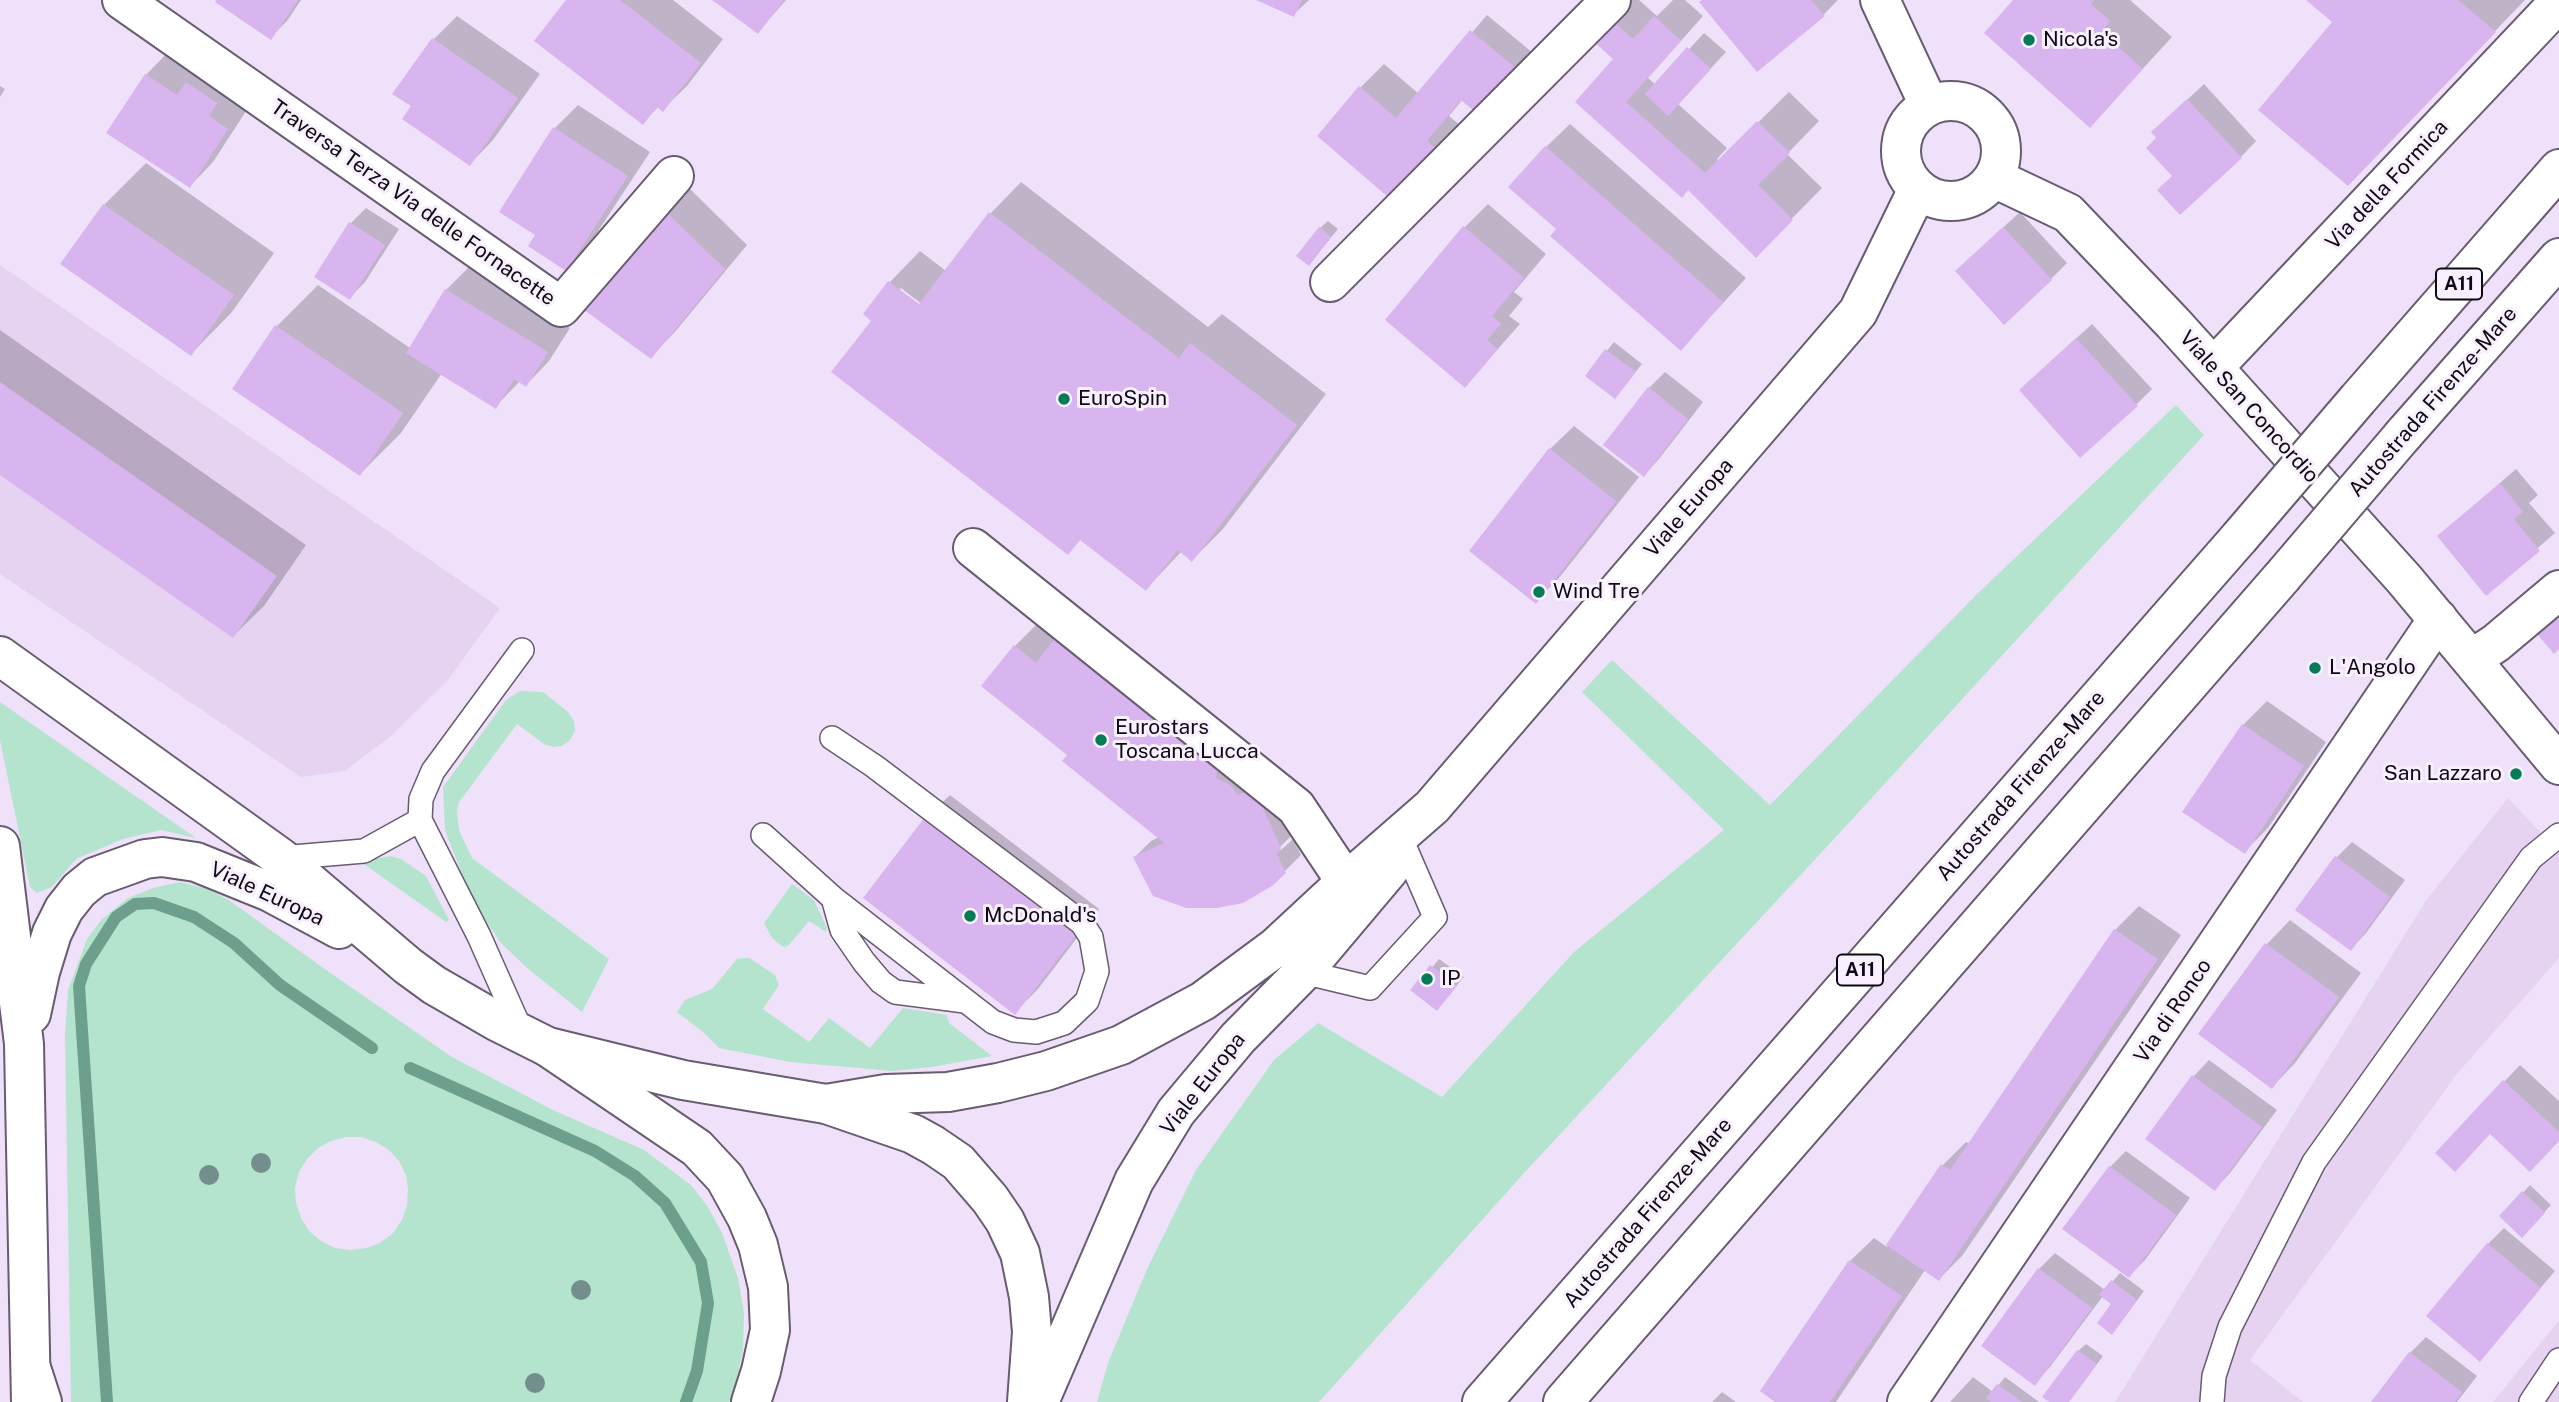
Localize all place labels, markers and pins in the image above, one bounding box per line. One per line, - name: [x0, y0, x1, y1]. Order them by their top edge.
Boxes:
- place label: Nicola's: [2043, 27, 2118, 53]
- marker: Nicola's: [2021, 32, 2037, 48]
- place label: EuroSpin: [1078, 386, 1167, 412]
- marker: EuroSpin: [1056, 391, 1072, 407]
- place label: Wind Tre: [1553, 579, 1640, 605]
- marker: Wind Tre: [1531, 584, 1547, 600]
- place label: L'Angolo: [2329, 655, 2416, 681]
- marker: L'Angolo: [2307, 660, 2323, 676]
- place label: Eurostars Toscana Lucca: [1115, 715, 1259, 765]
- marker: Eurostars Toscana Lucca: [1093, 732, 1109, 748]
- place label: San Lazzaro: [2384, 761, 2502, 787]
- marker: San Lazzaro: [2508, 766, 2524, 782]
- place label: McDonald's: [984, 903, 1096, 929]
- marker: McDonald's: [962, 908, 978, 924]
- place label: IP: [1441, 966, 1460, 992]
- marker: IP: [1419, 971, 1435, 987]

